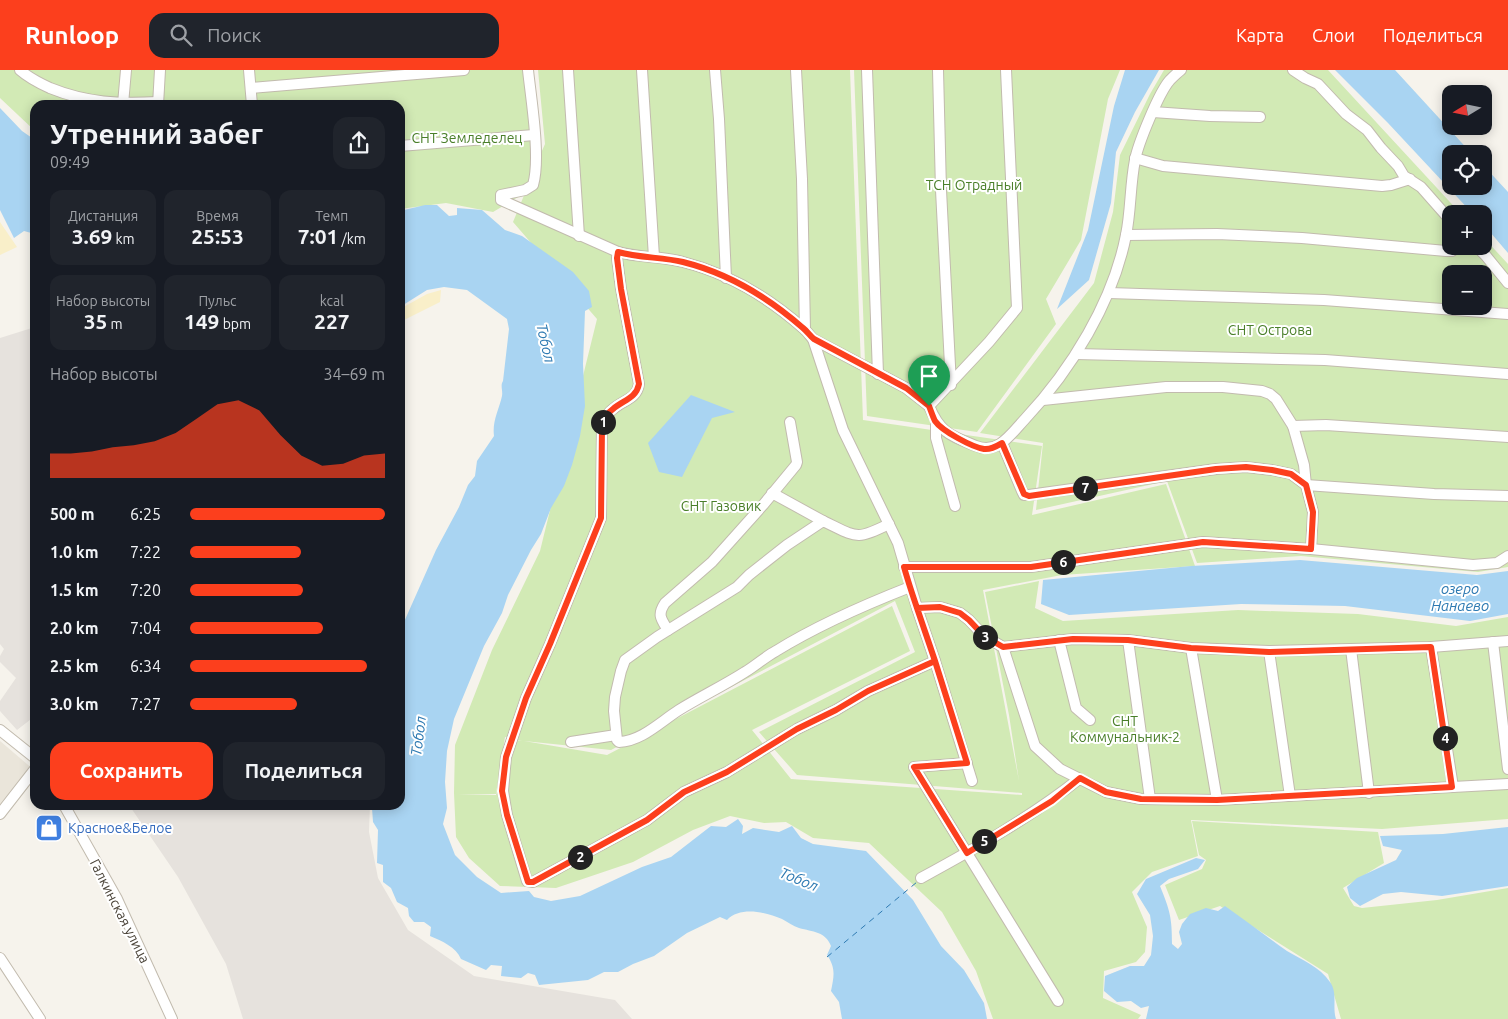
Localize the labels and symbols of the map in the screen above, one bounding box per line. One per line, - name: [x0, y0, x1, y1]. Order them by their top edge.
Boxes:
- north arrow: [1442, 85, 1492, 135]
- park label: СНТ Земледелец: [412, 130, 523, 146]
- park label: ТСН Отрадный: [926, 177, 1022, 193]
- water label: Тобол: [533, 322, 559, 364]
- park label: СНТ Острова: [1228, 322, 1312, 338]
- pin: [908, 355, 950, 406]
- pin: 1: [590, 410, 616, 434]
- pin: 7: [1072, 476, 1098, 500]
- park label: СНТ Газовик: [681, 498, 761, 514]
- pin: 6: [1050, 550, 1076, 574]
- water label: озеро Нанаево: [1431, 580, 1489, 614]
- pin: 3: [972, 624, 998, 650]
- park label: СНТ Коммунальник-2: [1070, 713, 1180, 745]
- water label: Тобол: [407, 715, 429, 757]
- pin: 4: [1432, 726, 1458, 750]
- shop icon: Красное&Белое: [34, 813, 64, 843]
- place label: Красное&Белое: [68, 820, 172, 836]
- pin: 5: [972, 828, 996, 854]
- pin: 2: [568, 844, 592, 870]
- street label: Галкинская улица: [87, 856, 153, 966]
- water label: Тобол: [777, 864, 821, 894]

